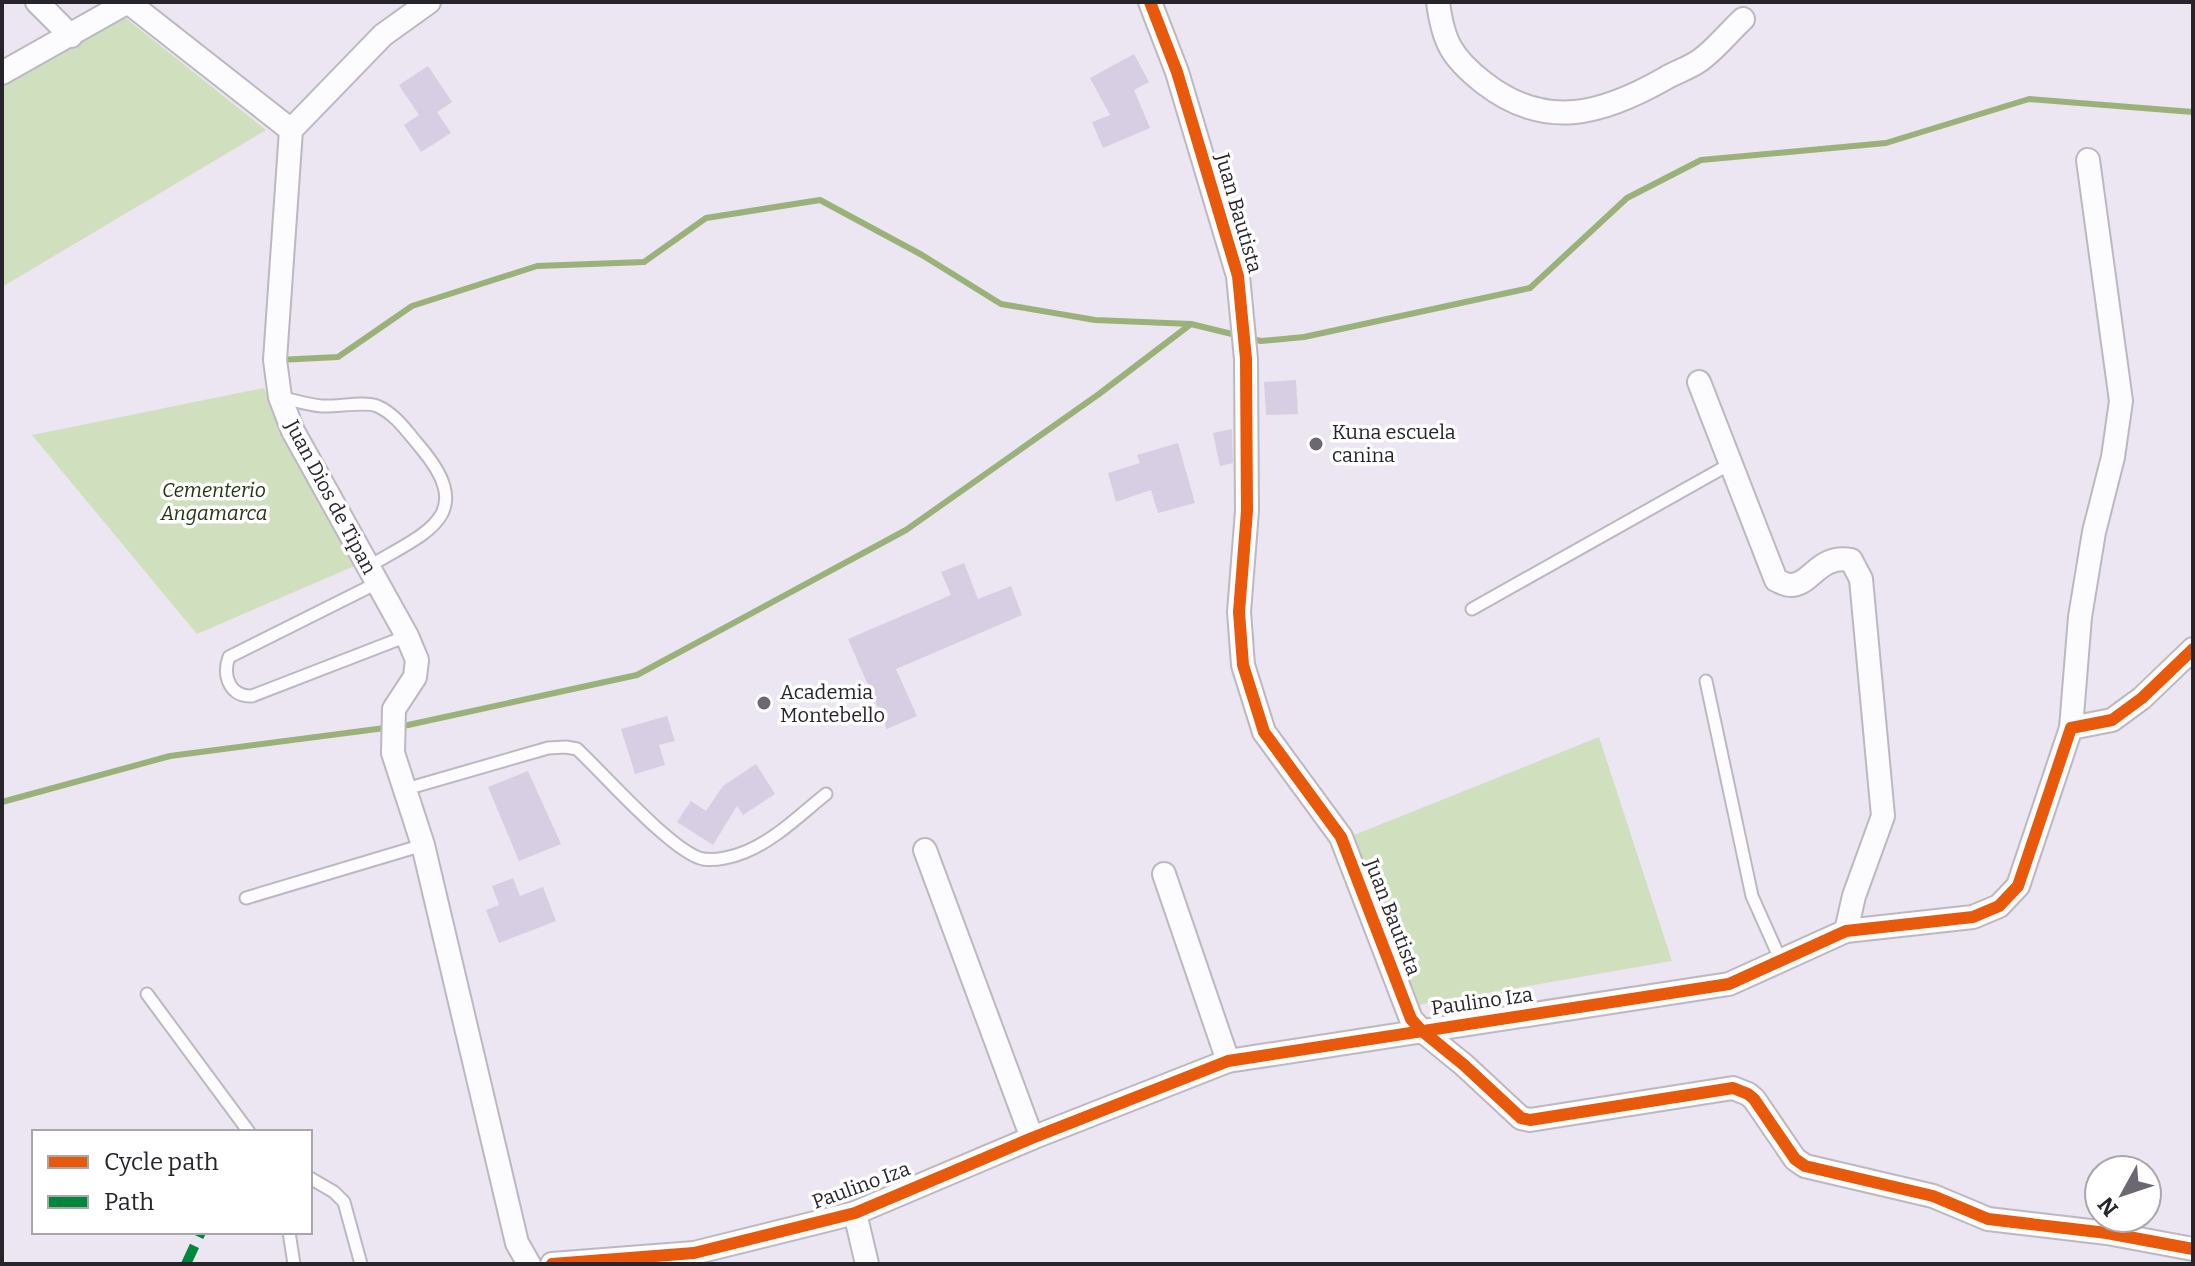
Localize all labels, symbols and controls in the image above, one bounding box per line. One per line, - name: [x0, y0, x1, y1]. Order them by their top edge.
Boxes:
- street label: Juan Bautista: [1210, 150, 1267, 275]
- street label: Juan Dios de Tipan: [280, 415, 382, 578]
- place label: Kuna escuela canina: [1332, 420, 1456, 467]
- marker: Kuna escuela canina: [1307, 435, 1325, 453]
- park label: Cementerio Angamarca: [160, 478, 267, 525]
- place label: Academia Montebello: [780, 680, 885, 727]
- marker: Academia Montebello: [755, 694, 773, 712]
- street label: Juan Bautista: [1359, 854, 1426, 979]
- street label: Paulino Iza: [1430, 982, 1534, 1020]
- legend: [32, 1130, 312, 1234]
- text: Cycle path: [104, 1148, 219, 1176]
- north arrow: [2083, 1154, 2163, 1234]
- street label: Paulino Iza: [809, 1156, 913, 1214]
- text: Path: [104, 1188, 154, 1216]
- text: N: [2092, 1191, 2124, 1222]

